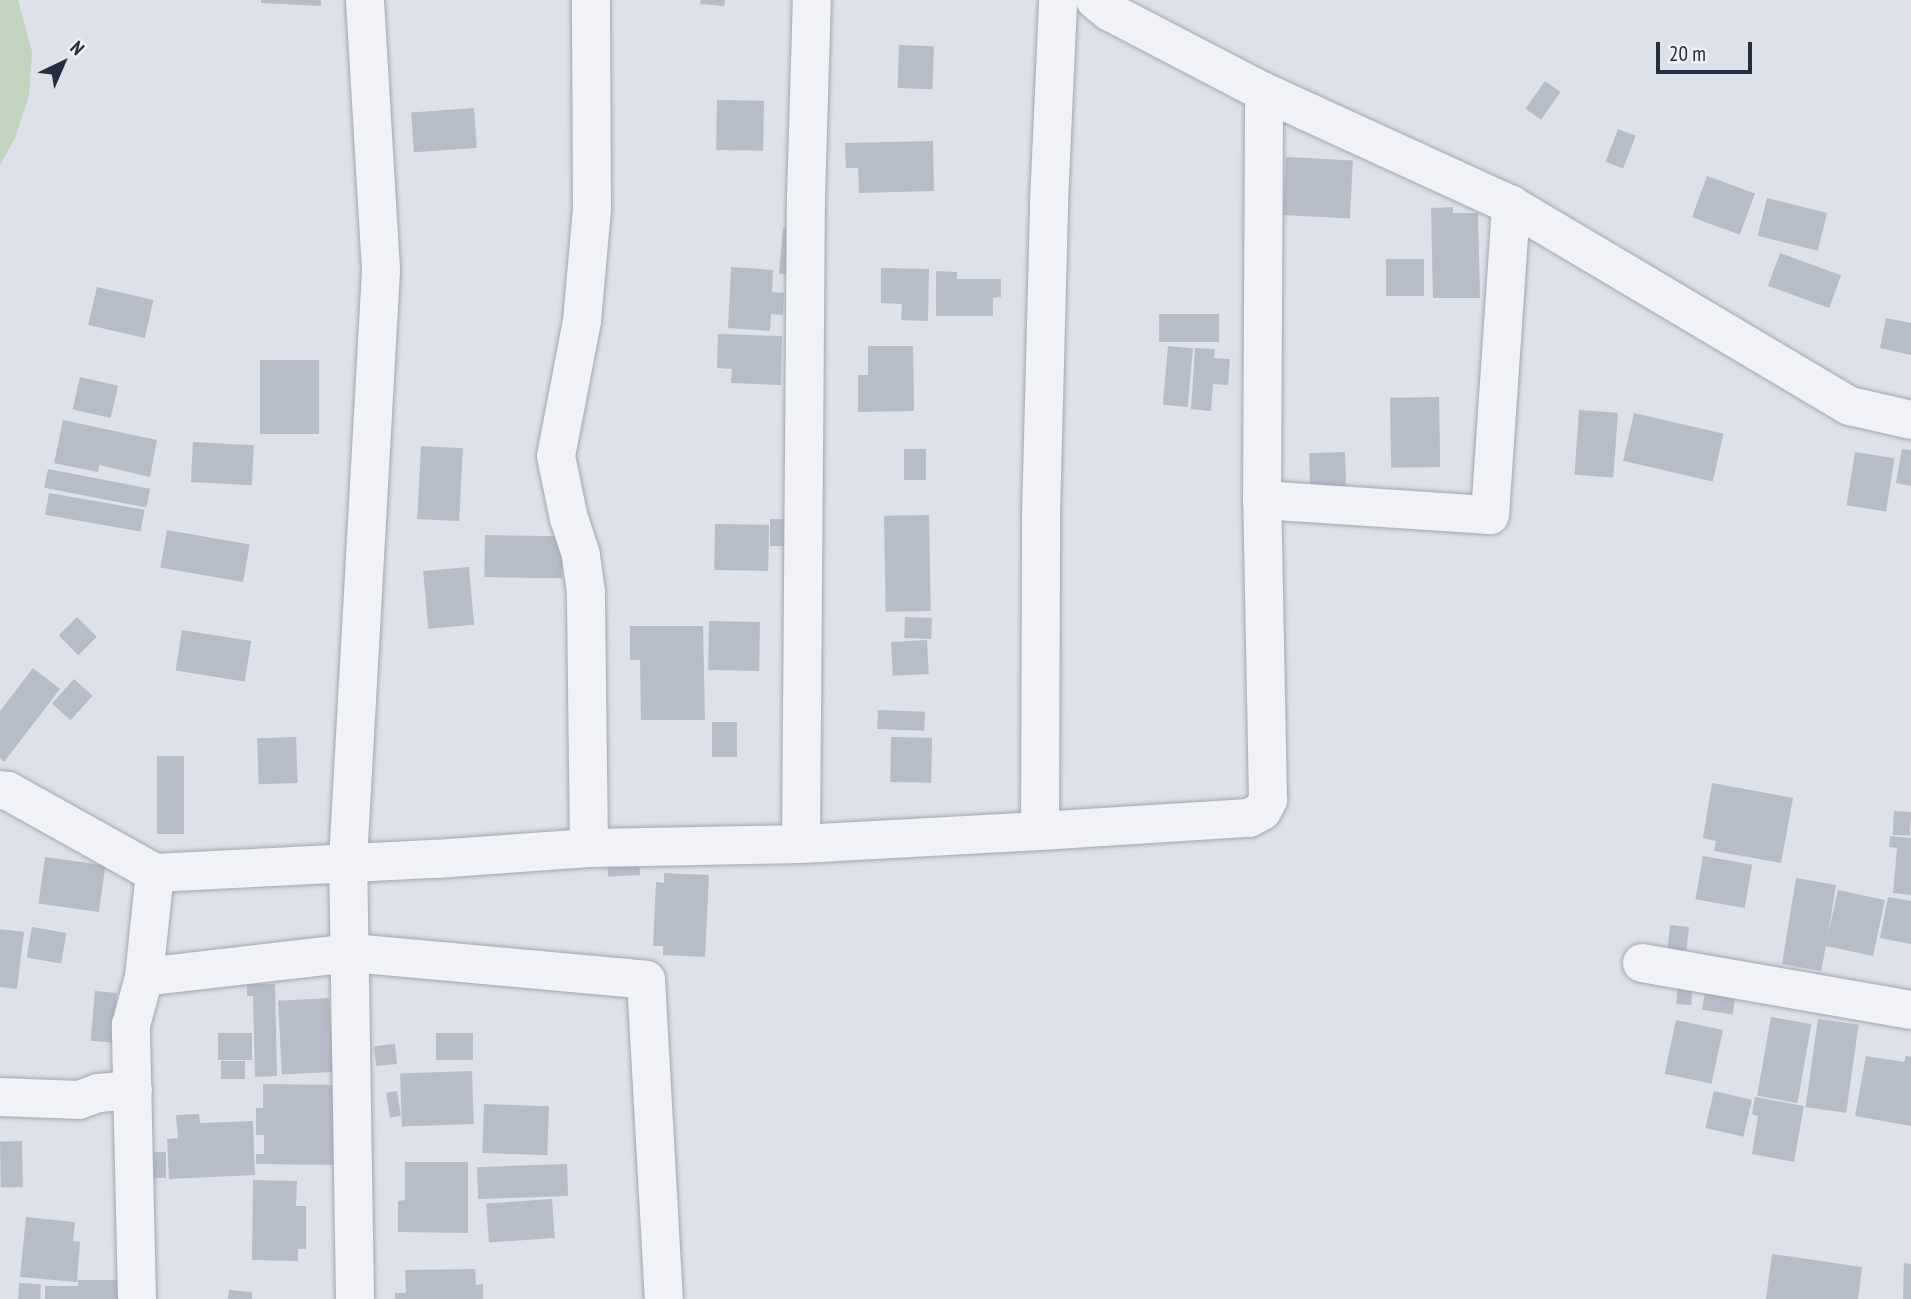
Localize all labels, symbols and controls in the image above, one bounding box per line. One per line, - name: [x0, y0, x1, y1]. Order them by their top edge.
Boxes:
- north arrow: [28, 28, 98, 98]
- scale bar: [1659, 28, 1755, 72]
- text: N: [66, 36, 90, 60]
- text: 20 m: [1669, 40, 1706, 67]

